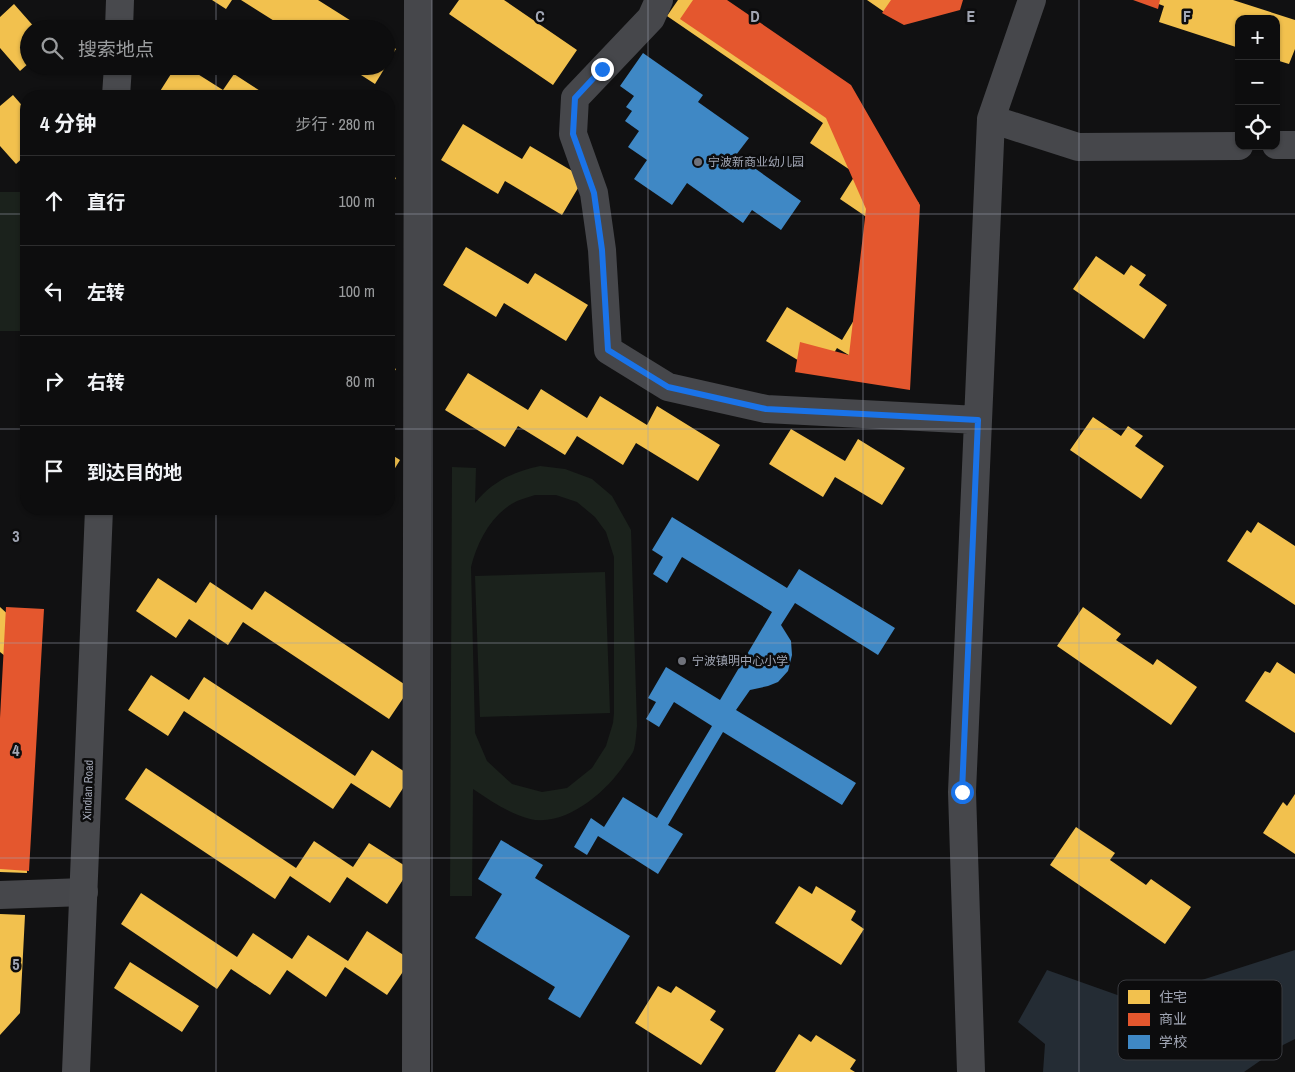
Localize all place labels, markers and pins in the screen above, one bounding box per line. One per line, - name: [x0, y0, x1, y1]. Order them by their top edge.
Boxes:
- place label: 宁波新商业幼儿园: [708, 154, 804, 170]
- marker: 宁波新商业幼儿园: [692, 156, 704, 168]
- place label: 宁波镇明中心小学: [692, 653, 788, 669]
- marker: 宁波镇明中心小学: [676, 655, 688, 667]

